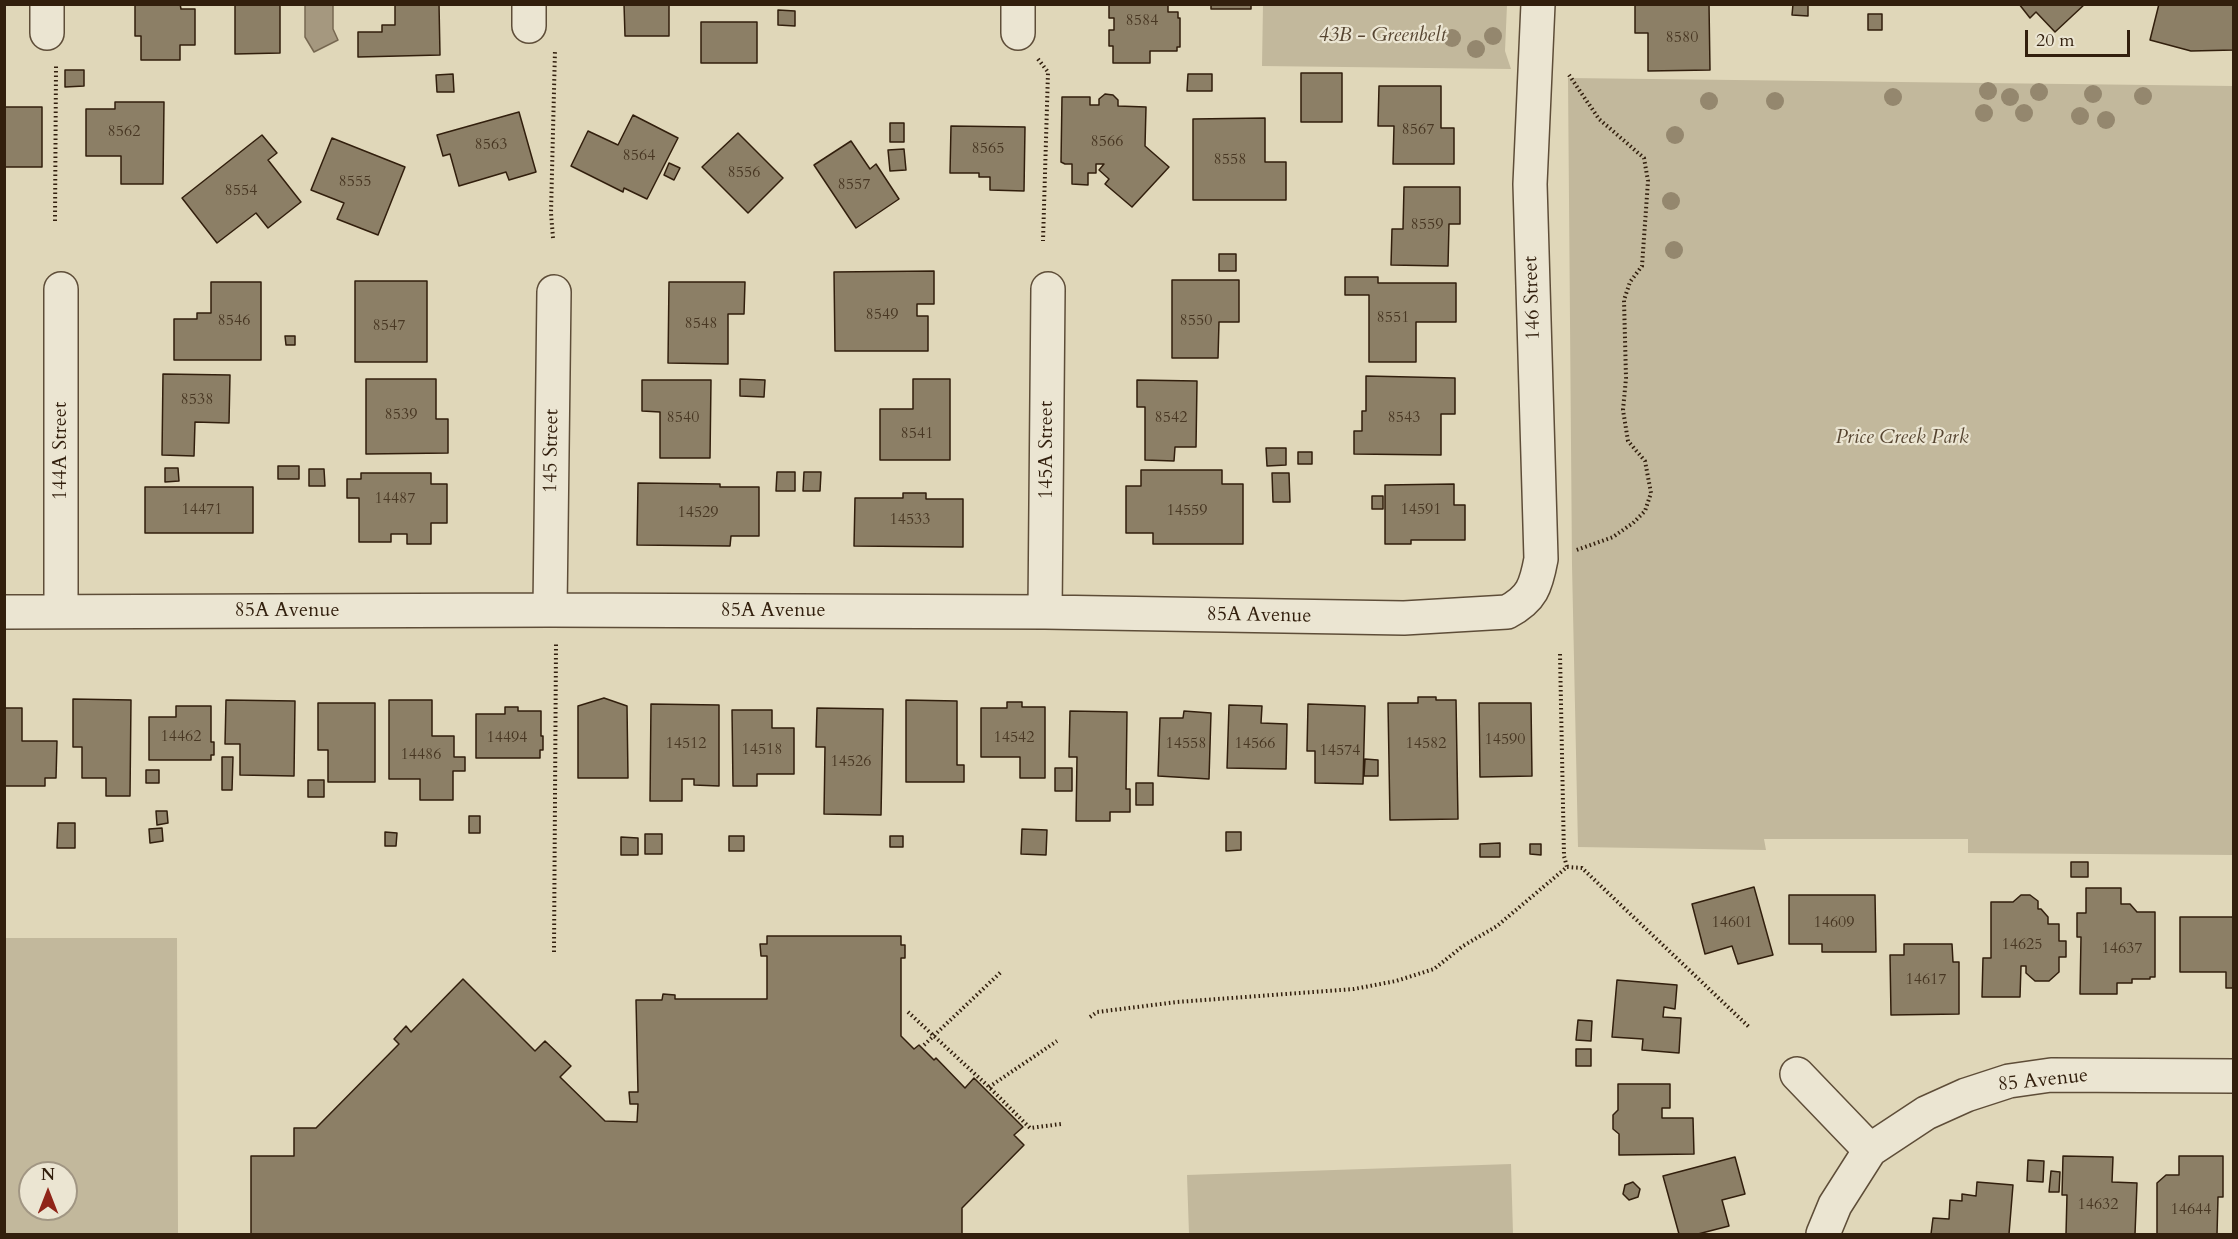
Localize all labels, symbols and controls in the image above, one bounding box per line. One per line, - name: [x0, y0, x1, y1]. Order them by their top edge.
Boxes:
- house number: 8584: [1126, 11, 1158, 31]
- scale bar: [2028, 18, 2133, 56]
- park label: 43B - Greenbelt: [1318, 24, 1446, 48]
- house number: 8580: [1666, 28, 1698, 48]
- text: 20 m: [2036, 28, 2075, 53]
- house number: 8567: [1402, 120, 1434, 140]
- house number: 8562: [108, 122, 140, 142]
- house number: 8566: [1091, 132, 1123, 152]
- house number: 8563: [475, 135, 507, 155]
- house number: 8565: [972, 139, 1004, 159]
- house number: 8564: [623, 146, 655, 166]
- house number: 8558: [1214, 150, 1246, 170]
- house number: 8556: [728, 163, 760, 183]
- house number: 8555: [339, 172, 371, 192]
- house number: 8557: [838, 175, 870, 195]
- house number: 8554: [225, 181, 257, 201]
- house number: 8559: [1411, 215, 1443, 235]
- street label: 146 Street: [1520, 255, 1546, 341]
- house number: 8549: [866, 305, 898, 325]
- house number: 8551: [1377, 308, 1409, 328]
- house number: 8546: [218, 311, 250, 331]
- house number: 8550: [1180, 311, 1212, 331]
- house number: 8548: [685, 314, 717, 334]
- house number: 8547: [373, 316, 405, 336]
- house number: 8538: [181, 390, 213, 410]
- street label: 145A Street: [1035, 401, 1059, 499]
- street label: 144A Street: [49, 402, 73, 500]
- house number: 8539: [385, 405, 417, 425]
- house number: 8540: [667, 408, 699, 428]
- house number: 8542: [1155, 408, 1187, 428]
- house number: 8543: [1388, 408, 1420, 428]
- street label: 145 Street: [539, 409, 565, 493]
- house number: 8541: [901, 424, 933, 444]
- park label: Price Creek Park: [1835, 426, 1969, 450]
- house number: 14487: [375, 489, 415, 509]
- house number: 14471: [182, 500, 222, 520]
- house number: 14591: [1401, 500, 1441, 520]
- house number: 14559: [1167, 501, 1207, 521]
- house number: 14529: [678, 503, 718, 523]
- house number: 14533: [890, 510, 930, 530]
- street label: 85A Avenue: [235, 599, 339, 623]
- street label: 85A Avenue: [721, 599, 825, 623]
- street label: 85A Avenue: [1206, 603, 1312, 629]
- house number: 14462: [161, 727, 201, 747]
- house number: 14494: [487, 728, 527, 748]
- house number: 14542: [994, 728, 1034, 748]
- house number: 14590: [1485, 730, 1525, 750]
- house number: 14512: [666, 734, 706, 754]
- house number: 14558: [1166, 734, 1206, 754]
- house number: 14566: [1235, 734, 1275, 754]
- house number: 14582: [1406, 734, 1446, 754]
- house number: 14518: [742, 740, 782, 760]
- house number: 14574: [1320, 741, 1360, 761]
- house number: 14486: [401, 745, 441, 765]
- house number: 14526: [831, 752, 871, 772]
- house number: 14601: [1712, 913, 1752, 933]
- house number: 14609: [1814, 913, 1854, 933]
- house number: 14625: [2002, 935, 2042, 955]
- house number: 14637: [2102, 939, 2142, 959]
- house number: 14617: [1906, 970, 1946, 990]
- street label: 85 Avenue: [1997, 1064, 2089, 1098]
- north arrow: [18, 1161, 78, 1221]
- text: N: [41, 1164, 55, 1186]
- house number: 14632: [2078, 1195, 2118, 1215]
- house number: 14644: [2171, 1200, 2211, 1220]

